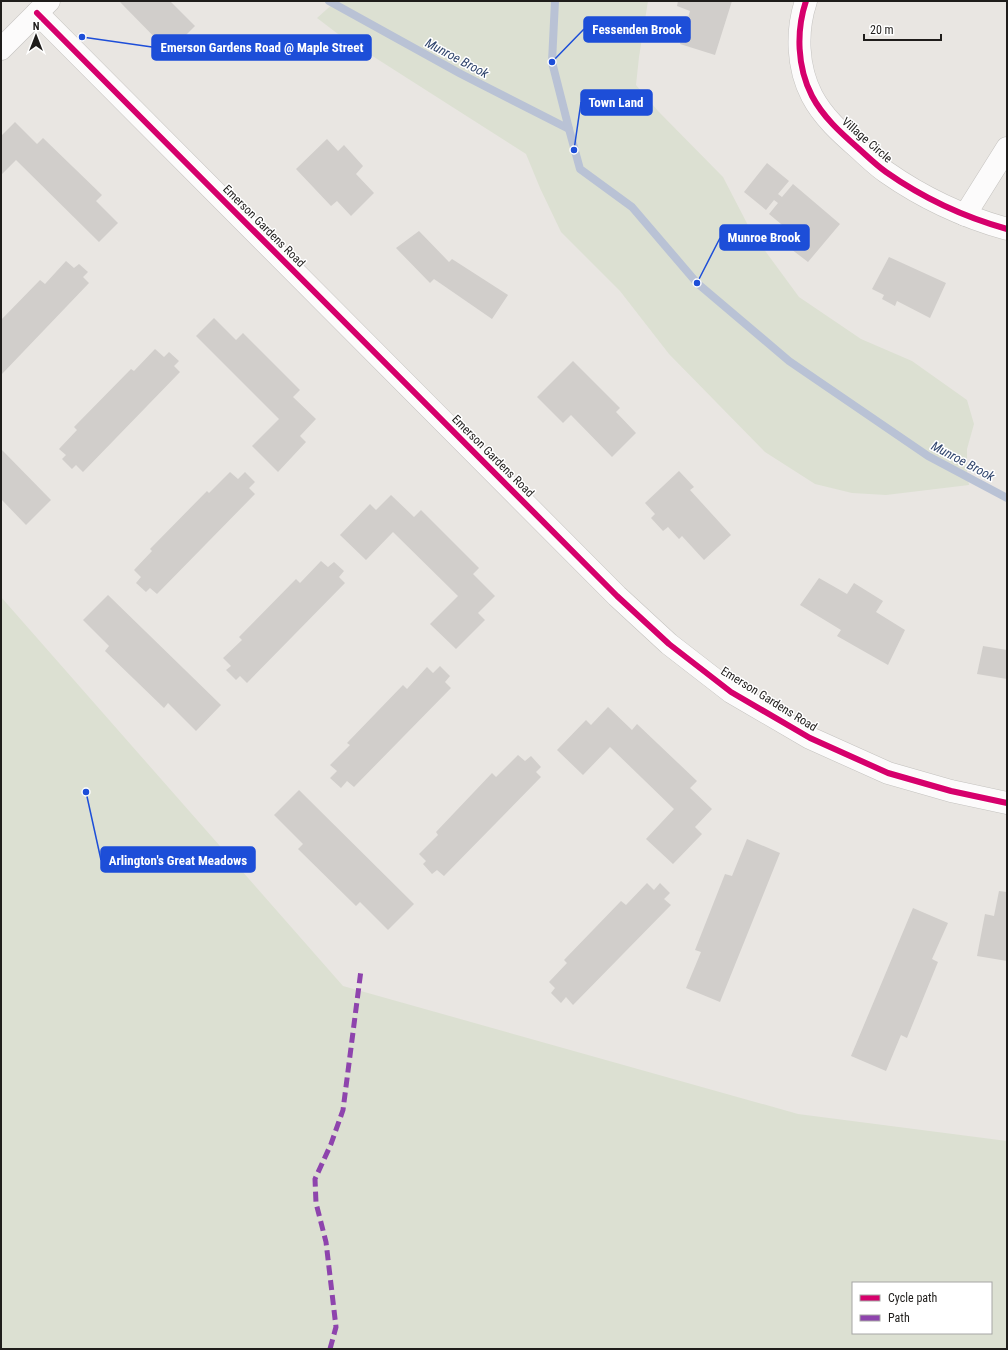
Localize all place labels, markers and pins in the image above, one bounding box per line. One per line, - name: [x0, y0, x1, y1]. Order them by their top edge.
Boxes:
- callout: Fessenden Brook: [584, 17, 690, 42]
- callout: Emerson Gardens Road @ Maple Street: [152, 35, 371, 60]
- callout: Town Land: [581, 90, 652, 115]
- callout: Munroe Brook: [720, 225, 809, 250]
- callout: Arlington's Great Meadows: [101, 847, 255, 872]

